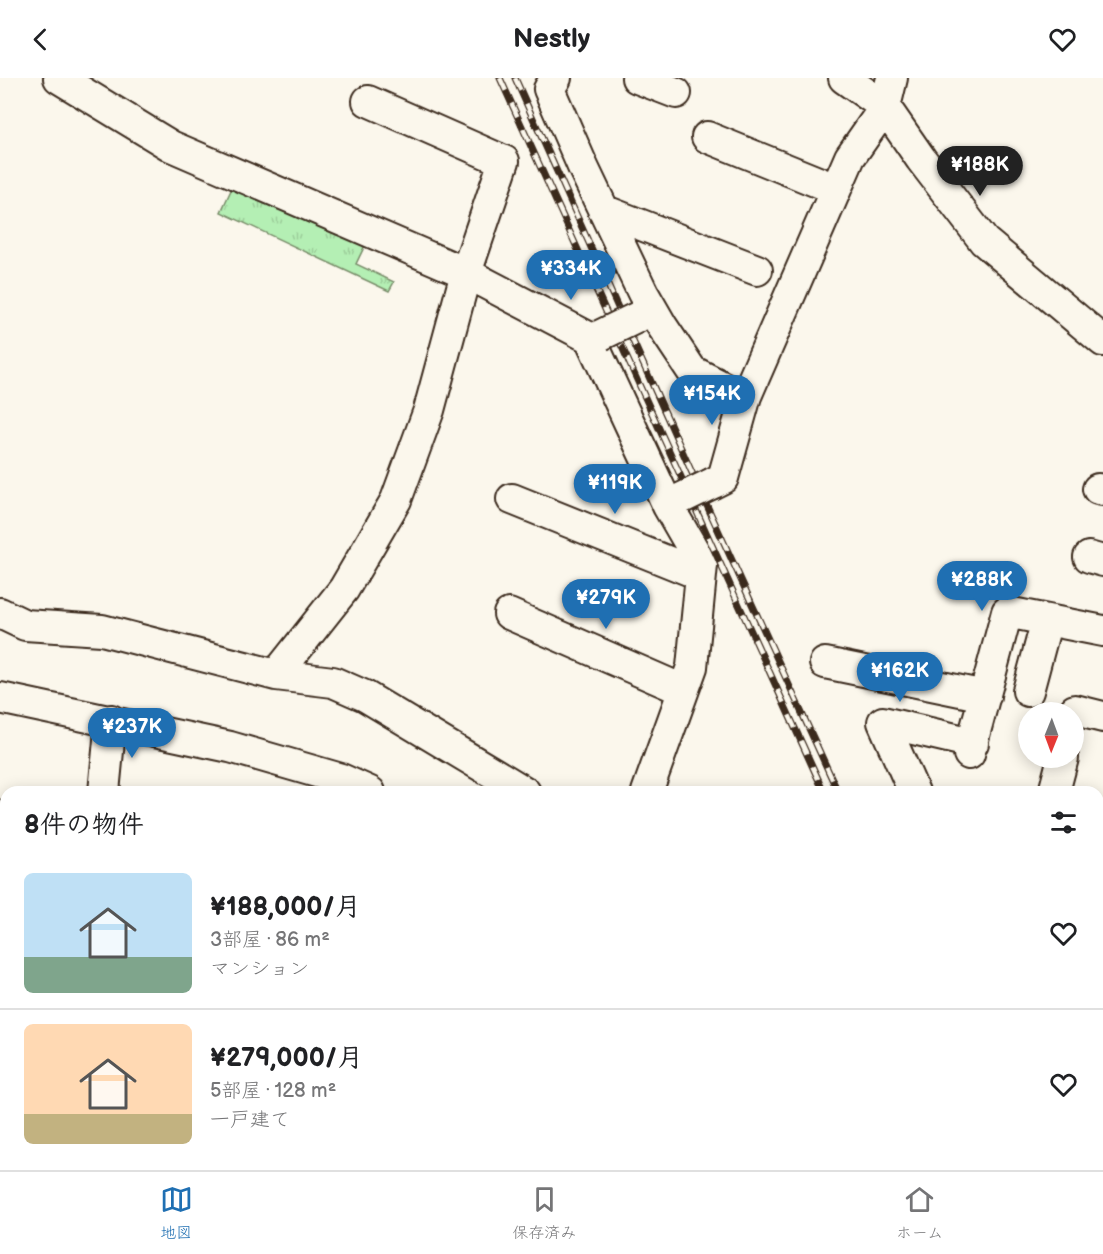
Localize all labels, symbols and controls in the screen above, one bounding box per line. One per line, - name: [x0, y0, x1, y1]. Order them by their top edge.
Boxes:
- icon: back: [24, 23, 57, 56]
- text: Nestly: [513, 23, 590, 55]
- icon: heart: [1046, 23, 1079, 56]
- pin: ¥188K: [938, 146, 1022, 197]
- text: ¥188K: [951, 153, 1009, 177]
- pin: ¥334K: [529, 250, 613, 301]
- text: ¥334K: [540, 257, 602, 281]
- pin: ¥154K: [670, 375, 754, 426]
- text: ¥154K: [683, 382, 741, 406]
- pin: ¥119K: [573, 464, 657, 515]
- text: ¥119K: [588, 471, 642, 495]
- pin: ¥288K: [940, 561, 1024, 612]
- text: ¥288K: [951, 568, 1013, 592]
- pin: ¥279K: [564, 579, 648, 630]
- text: ¥279K: [576, 586, 636, 610]
- pin: ¥162K: [858, 652, 942, 703]
- text: ¥162K: [871, 659, 929, 683]
- north arrow: [1018, 702, 1084, 768]
- map controls: [1018, 702, 1084, 768]
- pin: ¥237K: [90, 708, 174, 759]
- text: ¥237K: [102, 715, 162, 739]
- icon: filters: [1047, 806, 1080, 839]
- text: 8件の物件: [24, 810, 144, 841]
- text: ¥188,000/月: [210, 892, 361, 923]
- icon: home: [72, 897, 144, 969]
- icon: heart: [1047, 917, 1080, 950]
- text: 3部屋 · 86 m²: [210, 928, 330, 952]
- text: マンション: [210, 957, 309, 981]
- text: ¥279,000/月: [210, 1043, 363, 1074]
- icon: home: [72, 1048, 144, 1120]
- icon: heart: [1047, 1068, 1080, 1101]
- text: 5部屋 · 128 m²: [210, 1079, 336, 1103]
- text: 一戸建て: [210, 1108, 290, 1132]
- tab: 地図: [160, 1183, 193, 1243]
- tab: 保存済み: [512, 1183, 576, 1243]
- tab: ホーム: [896, 1183, 943, 1243]

